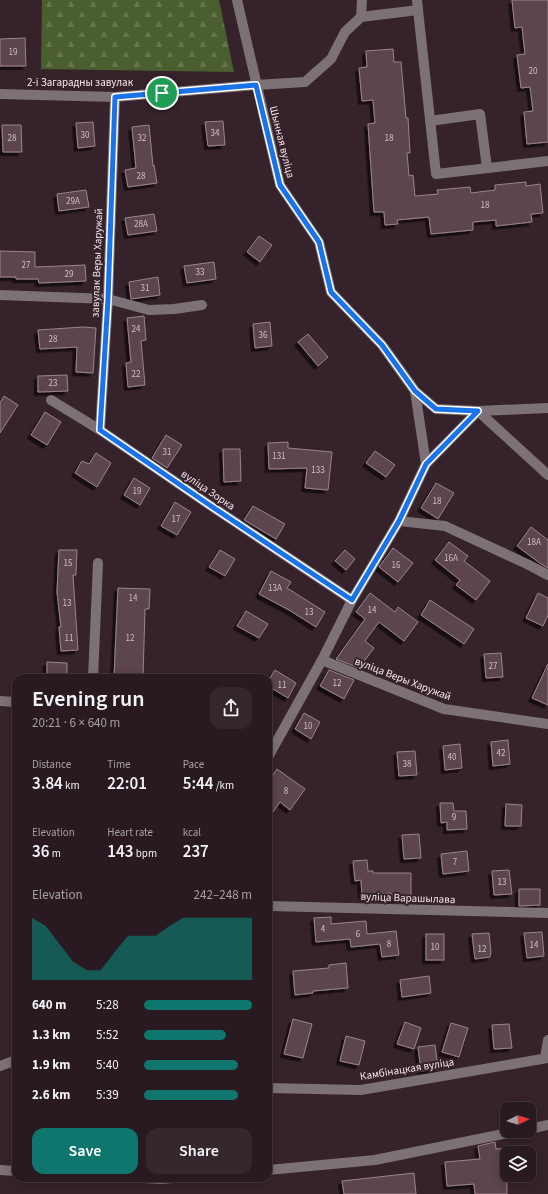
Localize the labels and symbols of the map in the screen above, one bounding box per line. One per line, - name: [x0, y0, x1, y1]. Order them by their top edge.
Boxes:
- house number: 19: [9, 46, 18, 59]
- house number: 20: [529, 65, 538, 78]
- street label: 2-і Загарадны завулак: [27, 75, 134, 90]
- pin: [145, 76, 179, 110]
- street label: Шынная вуліца: [266, 104, 298, 180]
- house number: 34: [211, 127, 220, 140]
- house number: 30: [81, 129, 90, 142]
- house number: 28: [8, 132, 17, 145]
- house number: 32: [138, 132, 147, 145]
- house number: 18: [385, 132, 394, 145]
- house number: 28: [137, 170, 146, 183]
- house number: 29А: [66, 195, 80, 208]
- house number: 18: [481, 199, 490, 212]
- street label: завулак Веры Харужай: [88, 208, 106, 318]
- house number: 28А: [134, 218, 148, 231]
- house number: 27: [22, 259, 31, 272]
- house number: 33: [196, 266, 205, 279]
- house number: 29: [65, 268, 74, 281]
- house number: 31: [141, 282, 149, 295]
- house number: 24: [132, 323, 141, 336]
- house number: 36: [259, 329, 268, 342]
- house number: 28: [49, 333, 58, 346]
- house number: 22: [132, 368, 141, 381]
- house number: 23: [49, 377, 58, 390]
- house number: 31: [163, 446, 171, 459]
- house number: 131: [272, 450, 286, 463]
- house number: 133: [311, 464, 325, 477]
- street label: вуліца Зорка: [178, 466, 238, 514]
- house number: 19: [133, 485, 142, 498]
- house number: 18: [433, 495, 442, 508]
- house number: 17: [172, 513, 181, 526]
- house number: 18А: [527, 536, 541, 549]
- house number: 16А: [444, 552, 458, 565]
- house number: 15: [64, 557, 73, 570]
- house number: 16: [392, 559, 401, 572]
- house number: 13А: [268, 582, 282, 595]
- house number: 14: [129, 592, 138, 605]
- house number: 13: [63, 597, 72, 610]
- house number: 14: [368, 604, 377, 617]
- house number: 13: [305, 606, 314, 619]
- house number: 11: [65, 632, 73, 645]
- house number: 12: [126, 632, 135, 645]
- street label: вуліца Веры Харужай: [353, 654, 453, 704]
- house number: 27: [489, 660, 498, 673]
- house number: 12: [333, 677, 342, 690]
- house number: 11: [278, 679, 286, 692]
- house number: 10: [304, 720, 313, 733]
- house number: 42: [497, 747, 506, 760]
- house number: 40: [448, 751, 457, 764]
- house number: 38: [403, 758, 412, 771]
- house number: 8: [284, 785, 289, 798]
- house number: 9: [452, 811, 457, 824]
- house number: 7: [453, 856, 458, 869]
- house number: 13: [498, 876, 507, 889]
- street label: вуліца Варашылава: [360, 889, 456, 907]
- house number: 4: [321, 923, 326, 936]
- house number: 6: [356, 928, 361, 941]
- house number: 8: [387, 938, 392, 951]
- house number: 14: [530, 939, 539, 952]
- house number: 10: [431, 941, 440, 954]
- house number: 12: [478, 943, 487, 956]
- street label: Камбінацкая вуліца: [359, 1054, 455, 1084]
- north arrow: [500, 1102, 536, 1138]

